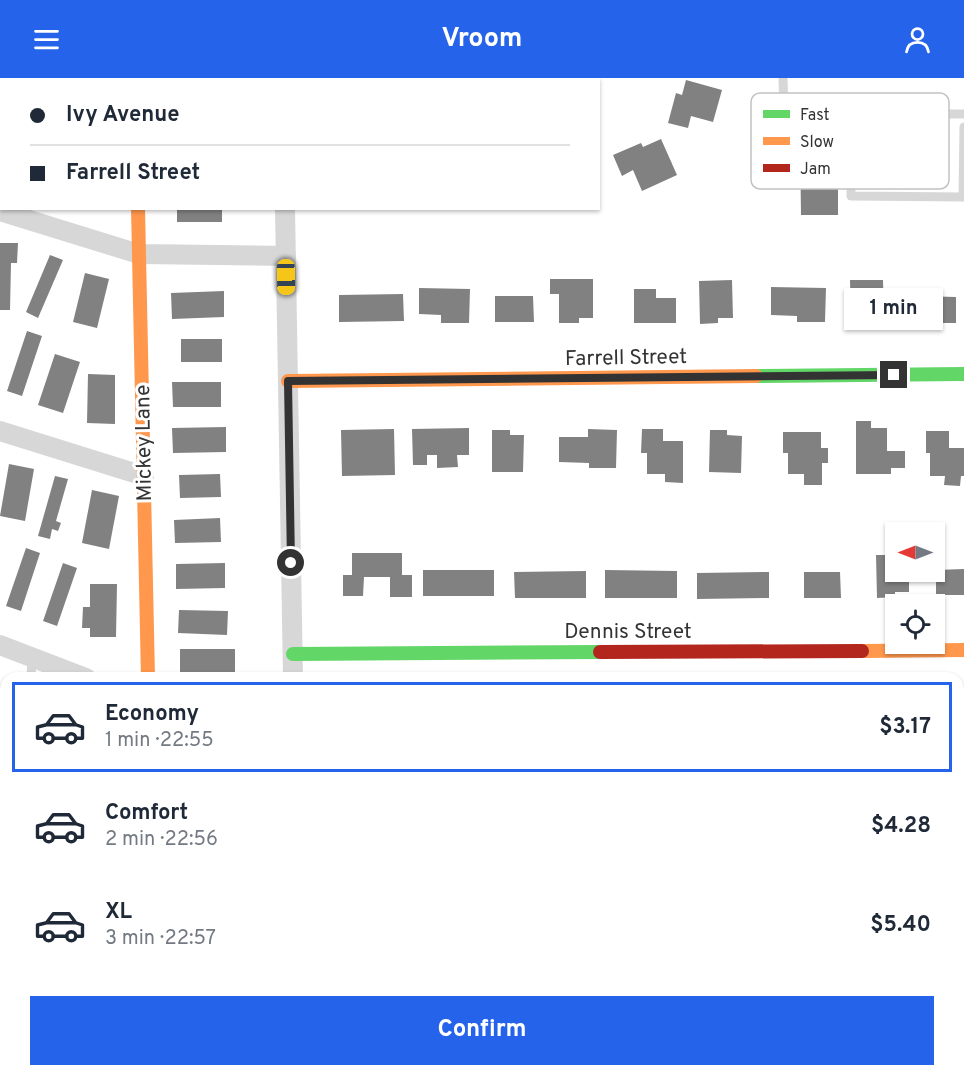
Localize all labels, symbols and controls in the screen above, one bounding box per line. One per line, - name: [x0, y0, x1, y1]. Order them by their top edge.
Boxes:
- text: Vroom: [441, 22, 523, 56]
- icon: menu: [30, 23, 63, 56]
- icon: person: [901, 23, 934, 56]
- legend: [751, 93, 949, 189]
- text: Ivy Avenue: [66, 102, 179, 129]
- text: Fast: [800, 106, 830, 126]
- text: Slow: [800, 133, 834, 153]
- text: Farrell Street: [66, 160, 200, 187]
- text: Jam: [800, 160, 831, 180]
- car: [277, 259, 295, 295]
- callout: 1 min: [844, 288, 944, 330]
- text: 1 min: [869, 296, 918, 322]
- street label: Farrell Street: [565, 344, 687, 373]
- route end: [880, 361, 907, 388]
- street label: Mickey Lane: [130, 384, 159, 502]
- north arrow: [885, 522, 945, 582]
- map controls: [885, 522, 945, 654]
- route start: [277, 549, 304, 576]
- button: locate: [885, 594, 945, 654]
- street label: Dennis Street: [564, 619, 692, 646]
- icon: car: [33, 700, 87, 754]
- text: Economy: [105, 701, 199, 728]
- text: $3.17: [879, 714, 931, 741]
- text: 1 min · 22:55: [105, 728, 214, 754]
- icon: car: [33, 799, 87, 853]
- text: Comfort: [105, 800, 188, 827]
- text: $4.28: [871, 813, 931, 840]
- text: 2 min · 22:56: [105, 827, 218, 853]
- icon: car: [33, 898, 87, 952]
- text: XL: [105, 899, 132, 926]
- text: $5.40: [870, 912, 931, 939]
- text: 3 min · 22:57: [105, 926, 216, 952]
- button: Confirm: [30, 996, 934, 1065]

